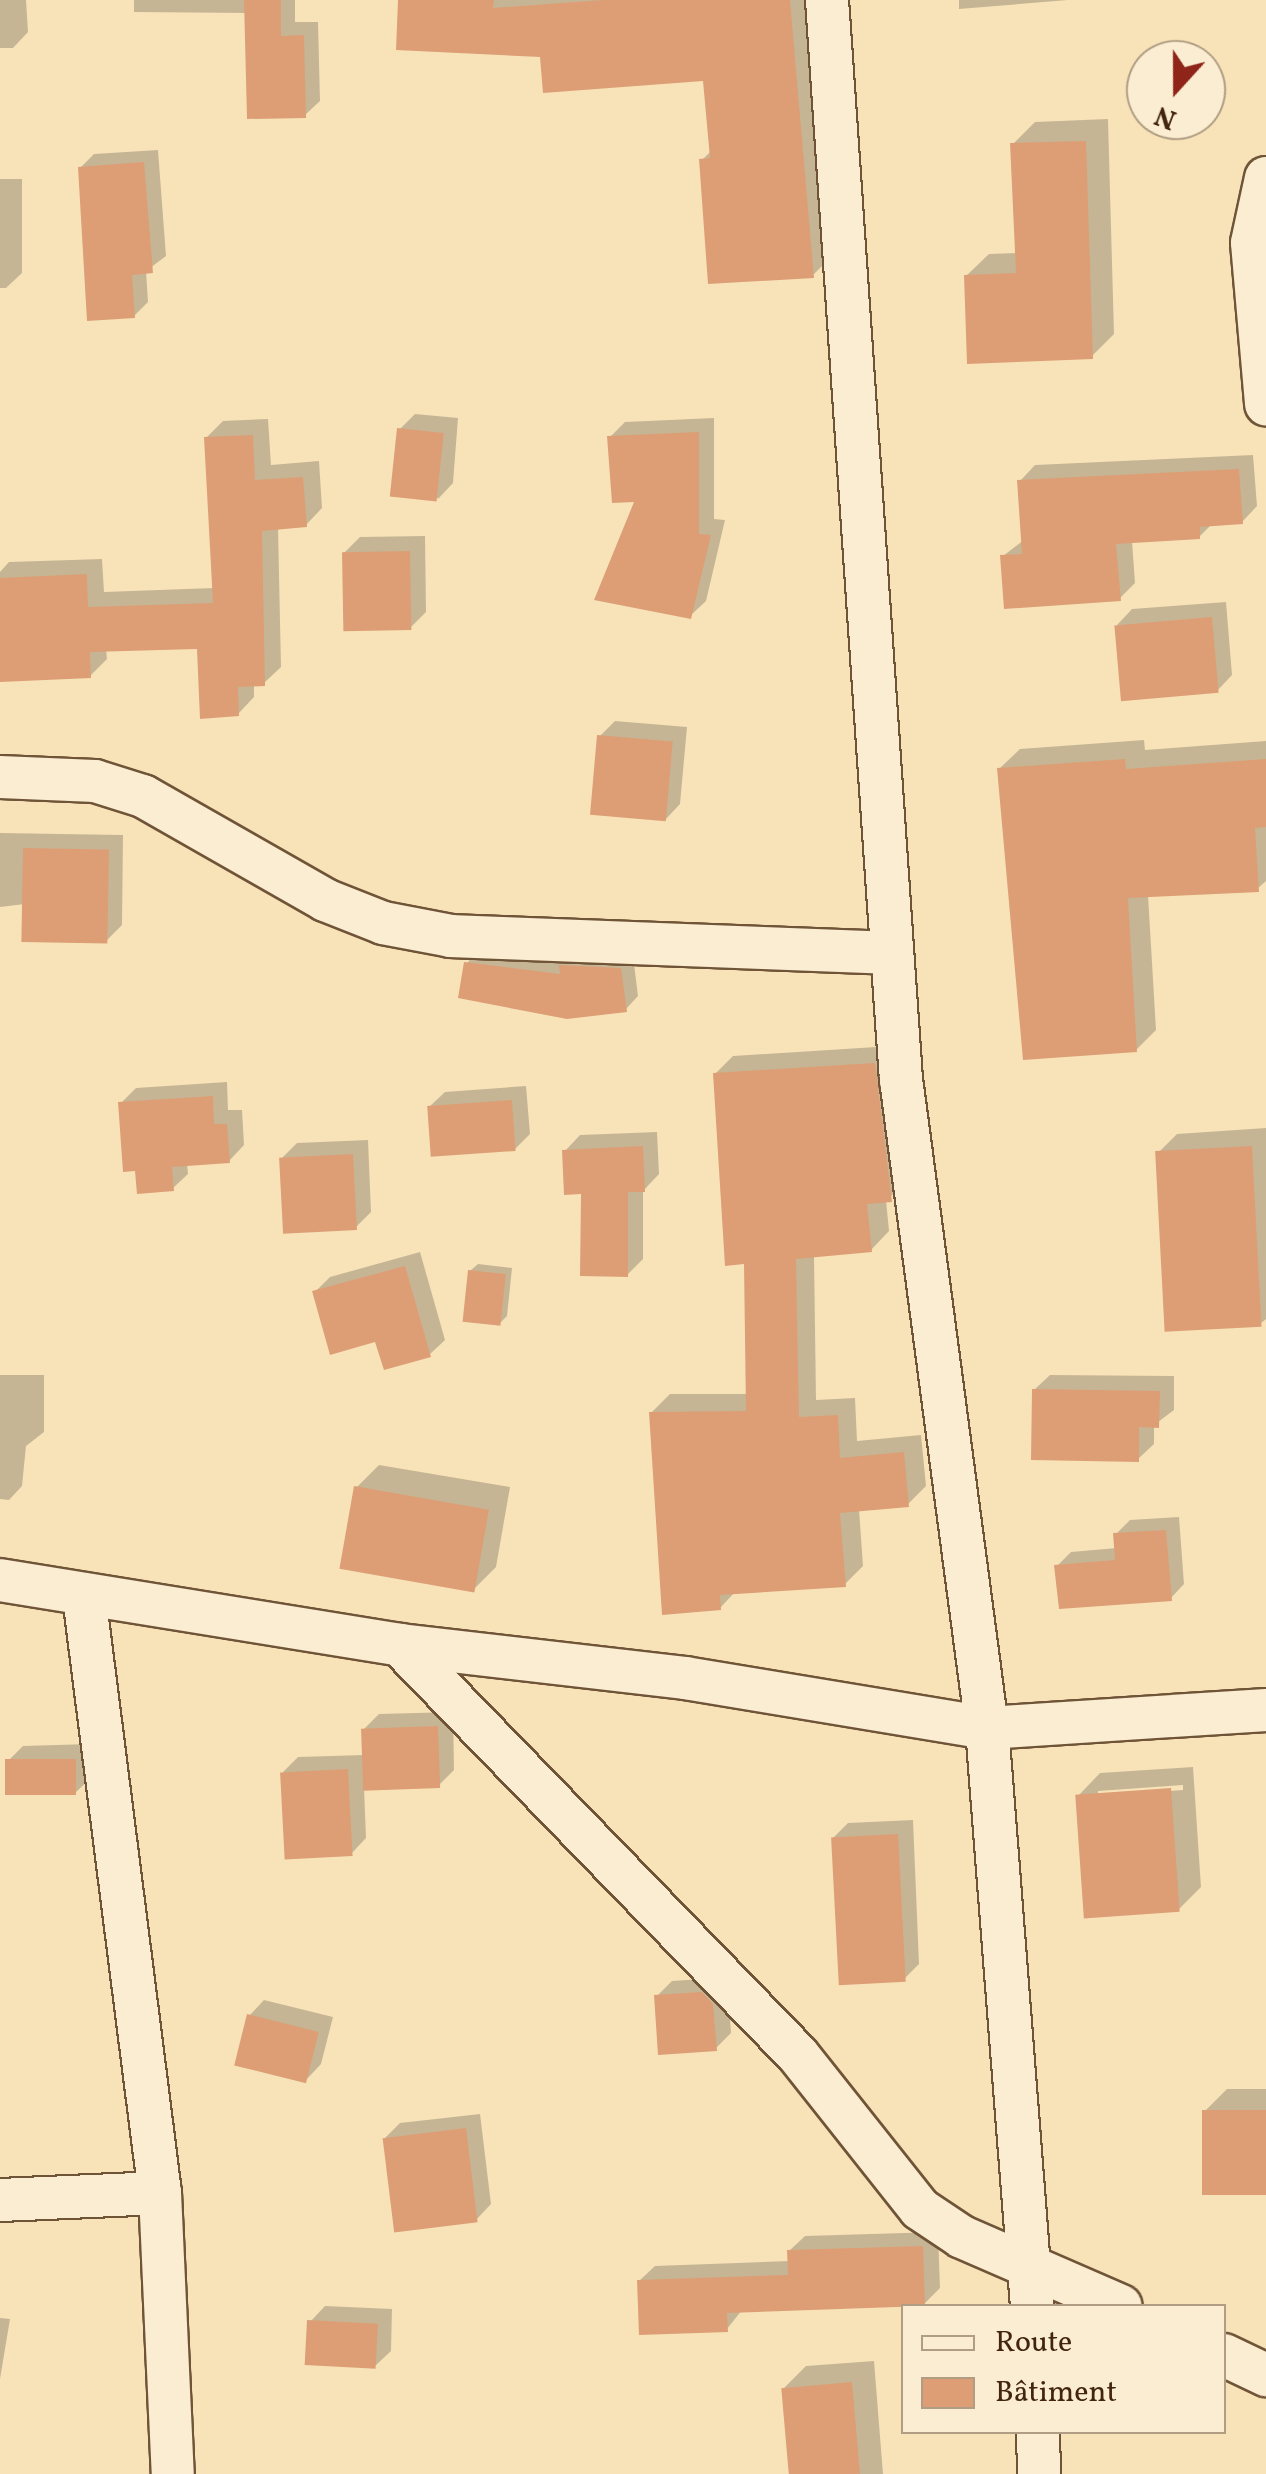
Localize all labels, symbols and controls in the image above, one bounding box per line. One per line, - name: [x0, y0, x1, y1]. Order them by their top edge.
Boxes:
- north arrow: [1126, 40, 1226, 140]
- text: N: [1149, 95, 1182, 138]
- legend: [901, 2304, 1226, 2434]
- text: Route: [995, 2322, 1072, 2364]
- text: Bâtiment: [995, 2372, 1117, 2414]

